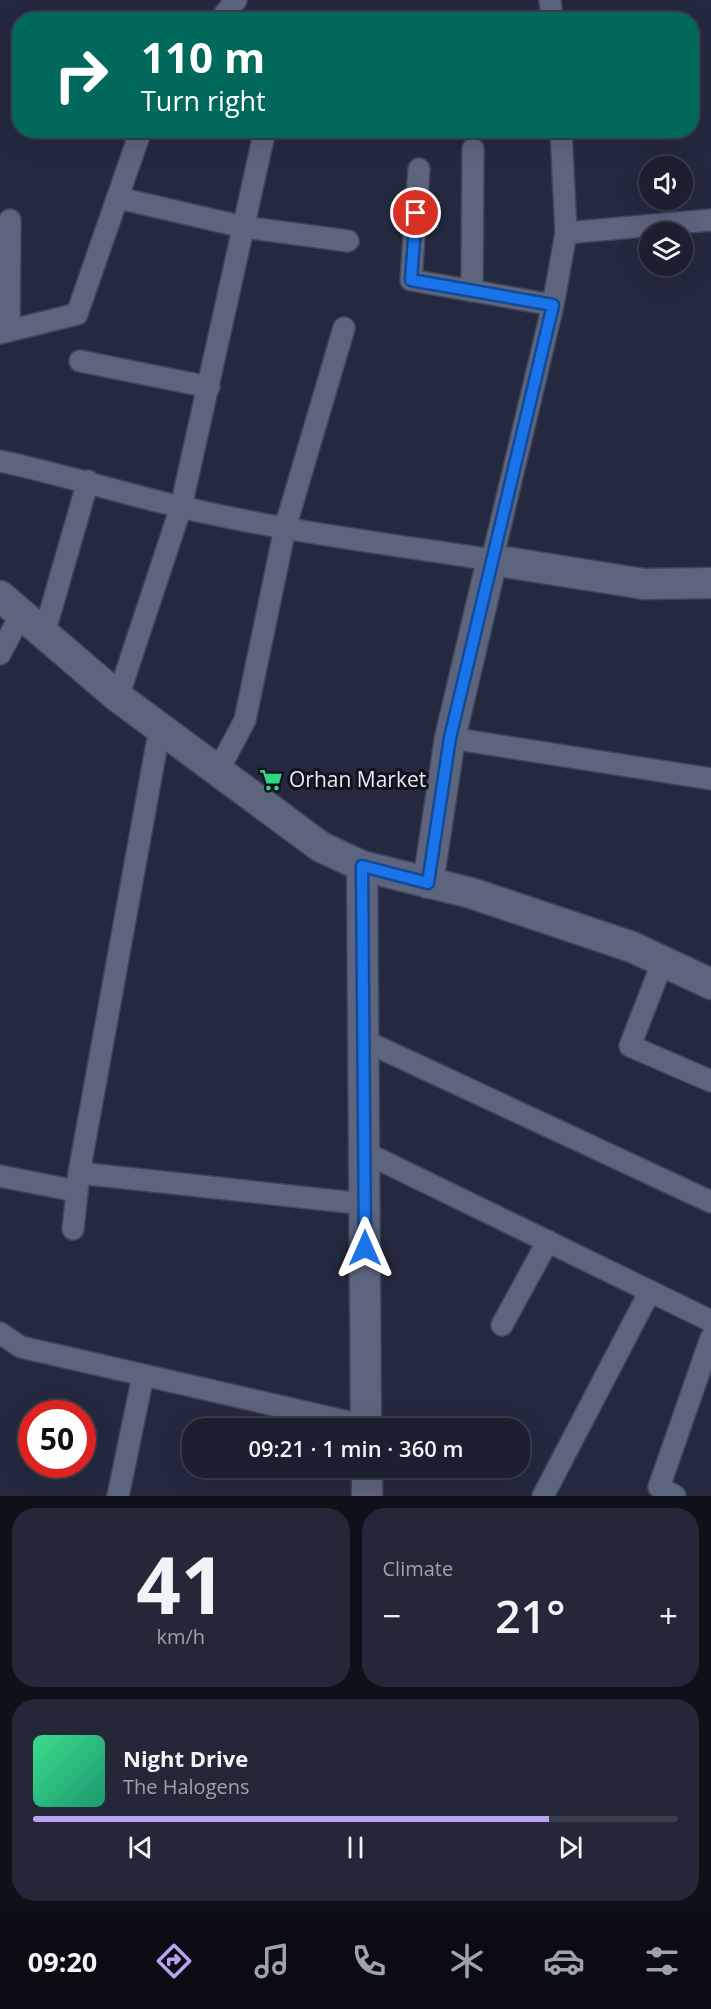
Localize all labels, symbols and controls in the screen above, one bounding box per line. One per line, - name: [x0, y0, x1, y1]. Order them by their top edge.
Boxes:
- text: 110 m: [141, 28, 265, 85]
- icon: right: [42, 36, 120, 114]
- text: Turn right: [141, 82, 266, 119]
- map controls: [639, 156, 693, 276]
- button: sound: [639, 156, 693, 210]
- pin: [390, 187, 441, 238]
- icon: arrive: [399, 196, 432, 229]
- button: layers: [639, 222, 693, 276]
- place label: Orhan Market: [289, 765, 426, 793]
- supermarket icon: Orhan Market: [258, 767, 284, 793]
- position arrow: [333, 1216, 397, 1280]
- speed limit sign: 50: [18, 1400, 96, 1478]
- text: 09:21 · 1 min · 360 m: [248, 1433, 464, 1463]
- text: 41: [136, 1531, 225, 1637]
- text: Climate: [383, 1555, 453, 1582]
- text: 21°: [495, 1585, 566, 1646]
- text: −: [383, 1593, 401, 1638]
- text: +: [659, 1593, 678, 1638]
- text: km/h: [156, 1623, 205, 1650]
- text: Night Drive: [123, 1743, 248, 1773]
- text: The Halogens: [123, 1773, 250, 1800]
- icon: previous: [124, 1831, 157, 1864]
- icon: pause: [339, 1831, 372, 1864]
- icon: next: [554, 1831, 587, 1864]
- icon: directions: [153, 1940, 195, 1982]
- icon: music: [251, 1940, 293, 1982]
- icon: phone: [348, 1940, 390, 1982]
- icon: climate: [446, 1940, 488, 1982]
- icon: car: [543, 1940, 585, 1982]
- icon: filters: [641, 1940, 683, 1982]
- text: 09:20: [28, 1943, 97, 1980]

